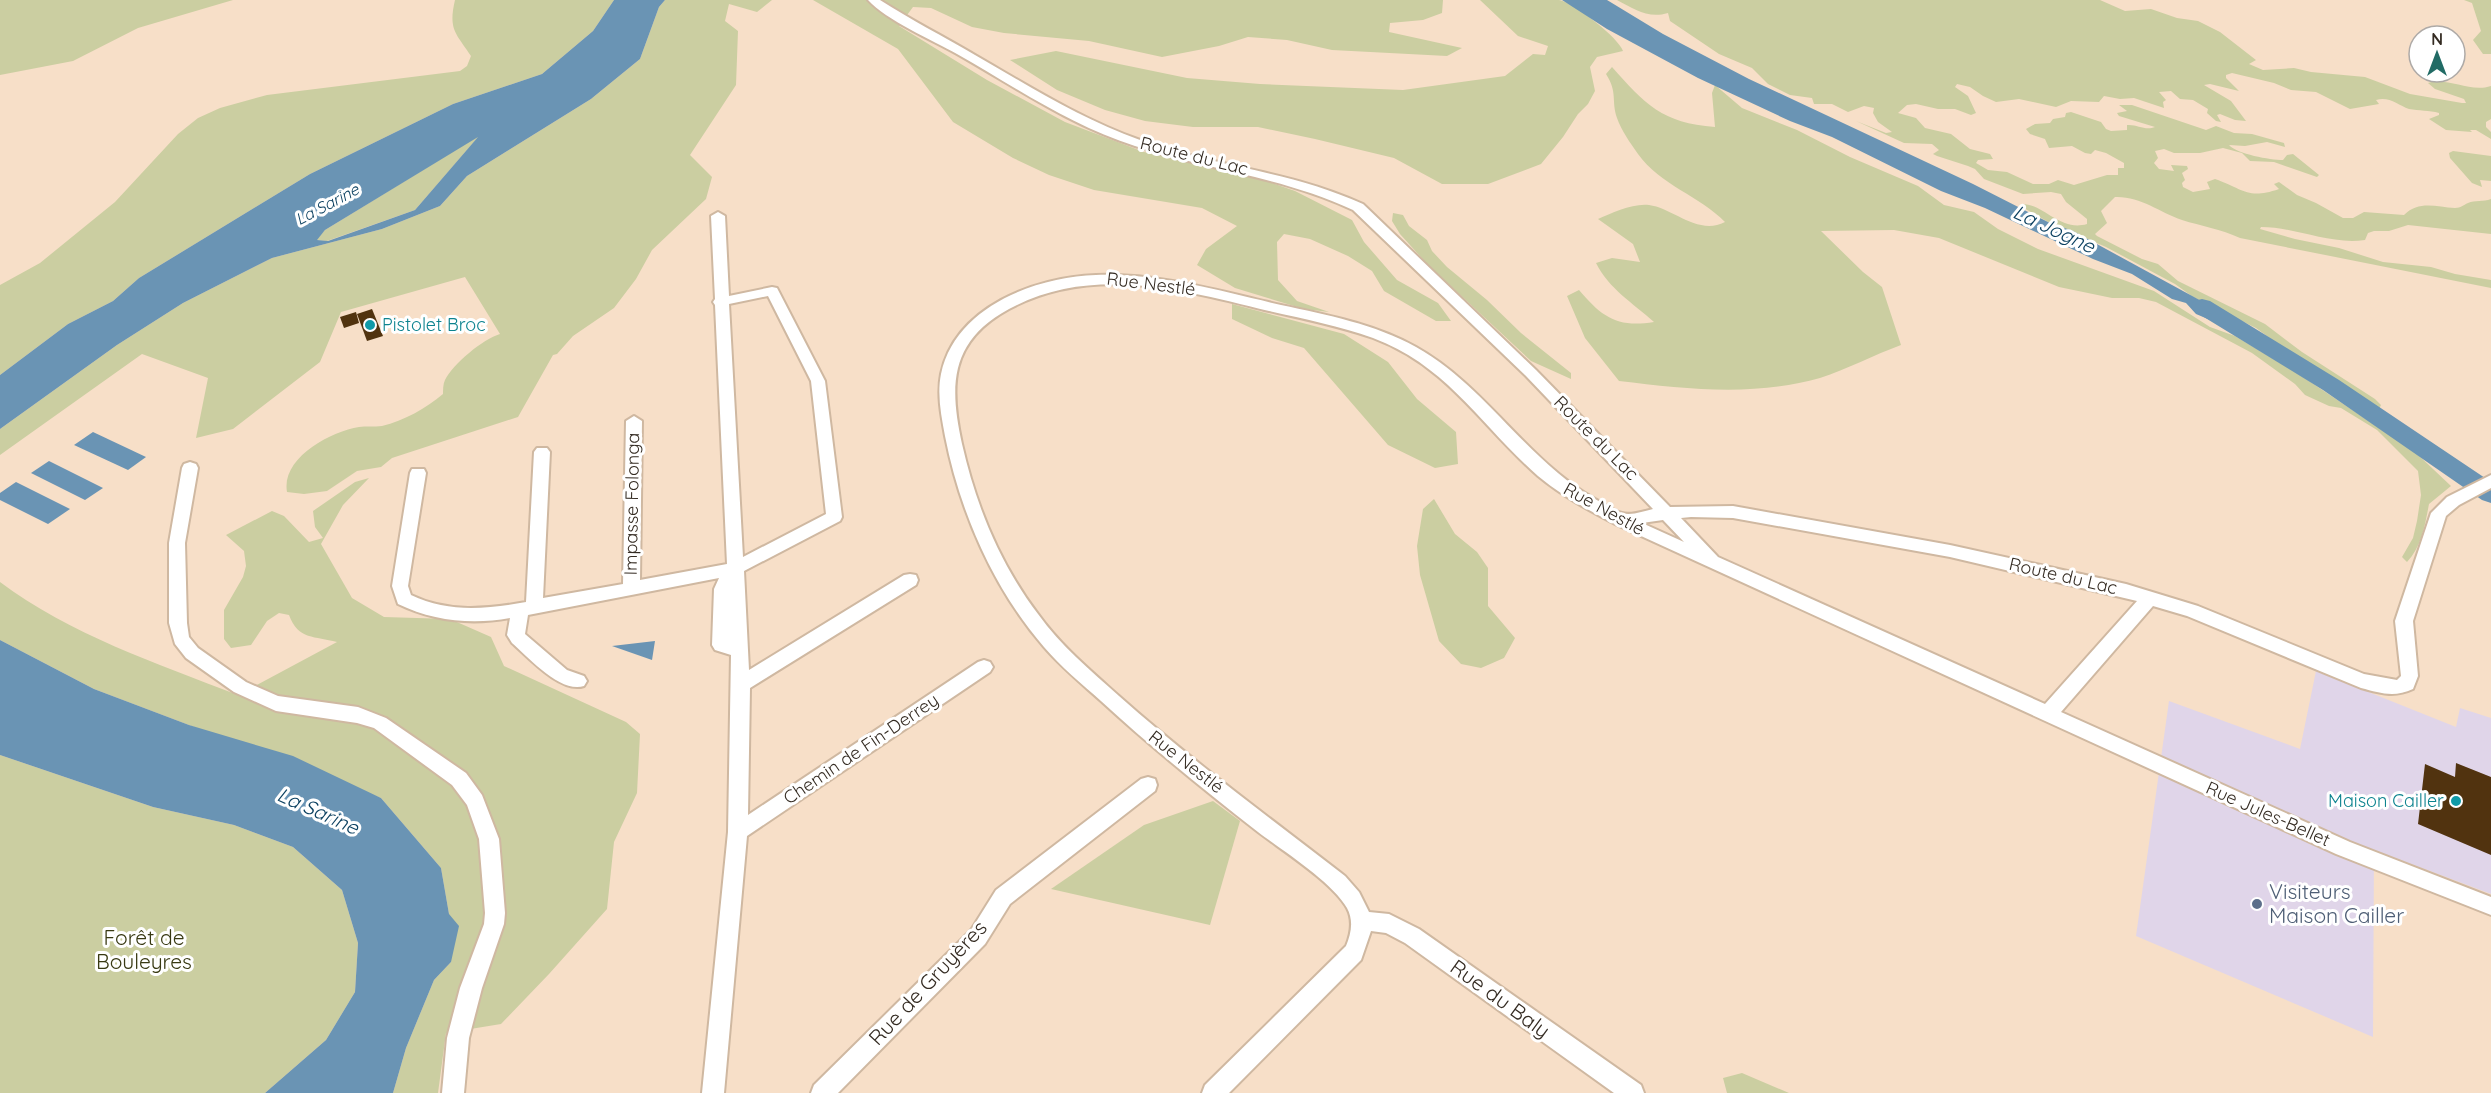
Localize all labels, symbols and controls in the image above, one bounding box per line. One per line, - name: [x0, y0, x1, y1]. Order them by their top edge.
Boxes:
- north arrow: [2407, 24, 2467, 84]
- text: N: [2431, 29, 2443, 49]
- street label: Route du Lac: [1138, 131, 1250, 180]
- water label: La Sarine: [292, 178, 363, 229]
- water label: La Jogne: [2009, 199, 2100, 259]
- street label: Rue Nestlé: [1105, 267, 1197, 300]
- place label: Pistolet Broc: [382, 313, 486, 336]
- marker: Pistolet Broc: [363, 318, 377, 332]
- street label: Route du Lac: [1549, 391, 1643, 485]
- street label: Impasse Folonga: [619, 432, 644, 576]
- street label: Rue Nestlé: [1560, 477, 1649, 540]
- street label: Route du Lac: [2007, 552, 2119, 599]
- street label: Chemin de Fin-Derrey: [779, 688, 943, 809]
- street label: Rue Nestlé: [1144, 725, 1229, 798]
- street label: Rue Jules-Bellet: [2203, 776, 2334, 851]
- water label: La Sarine: [274, 782, 363, 840]
- place label: Maison Cailler: [2328, 789, 2444, 812]
- marker: Maison Cailler: [2449, 794, 2463, 808]
- place label: Visiteurs Maison Cailler: [2269, 878, 2404, 928]
- marker: Visiteurs Maison Cailler: [2250, 897, 2264, 911]
- street label: Rue de Gruyères: [863, 914, 992, 1050]
- park label: Forêt de Bouleyres: [96, 924, 192, 974]
- street label: Rue du Baly: [1446, 953, 1556, 1043]

